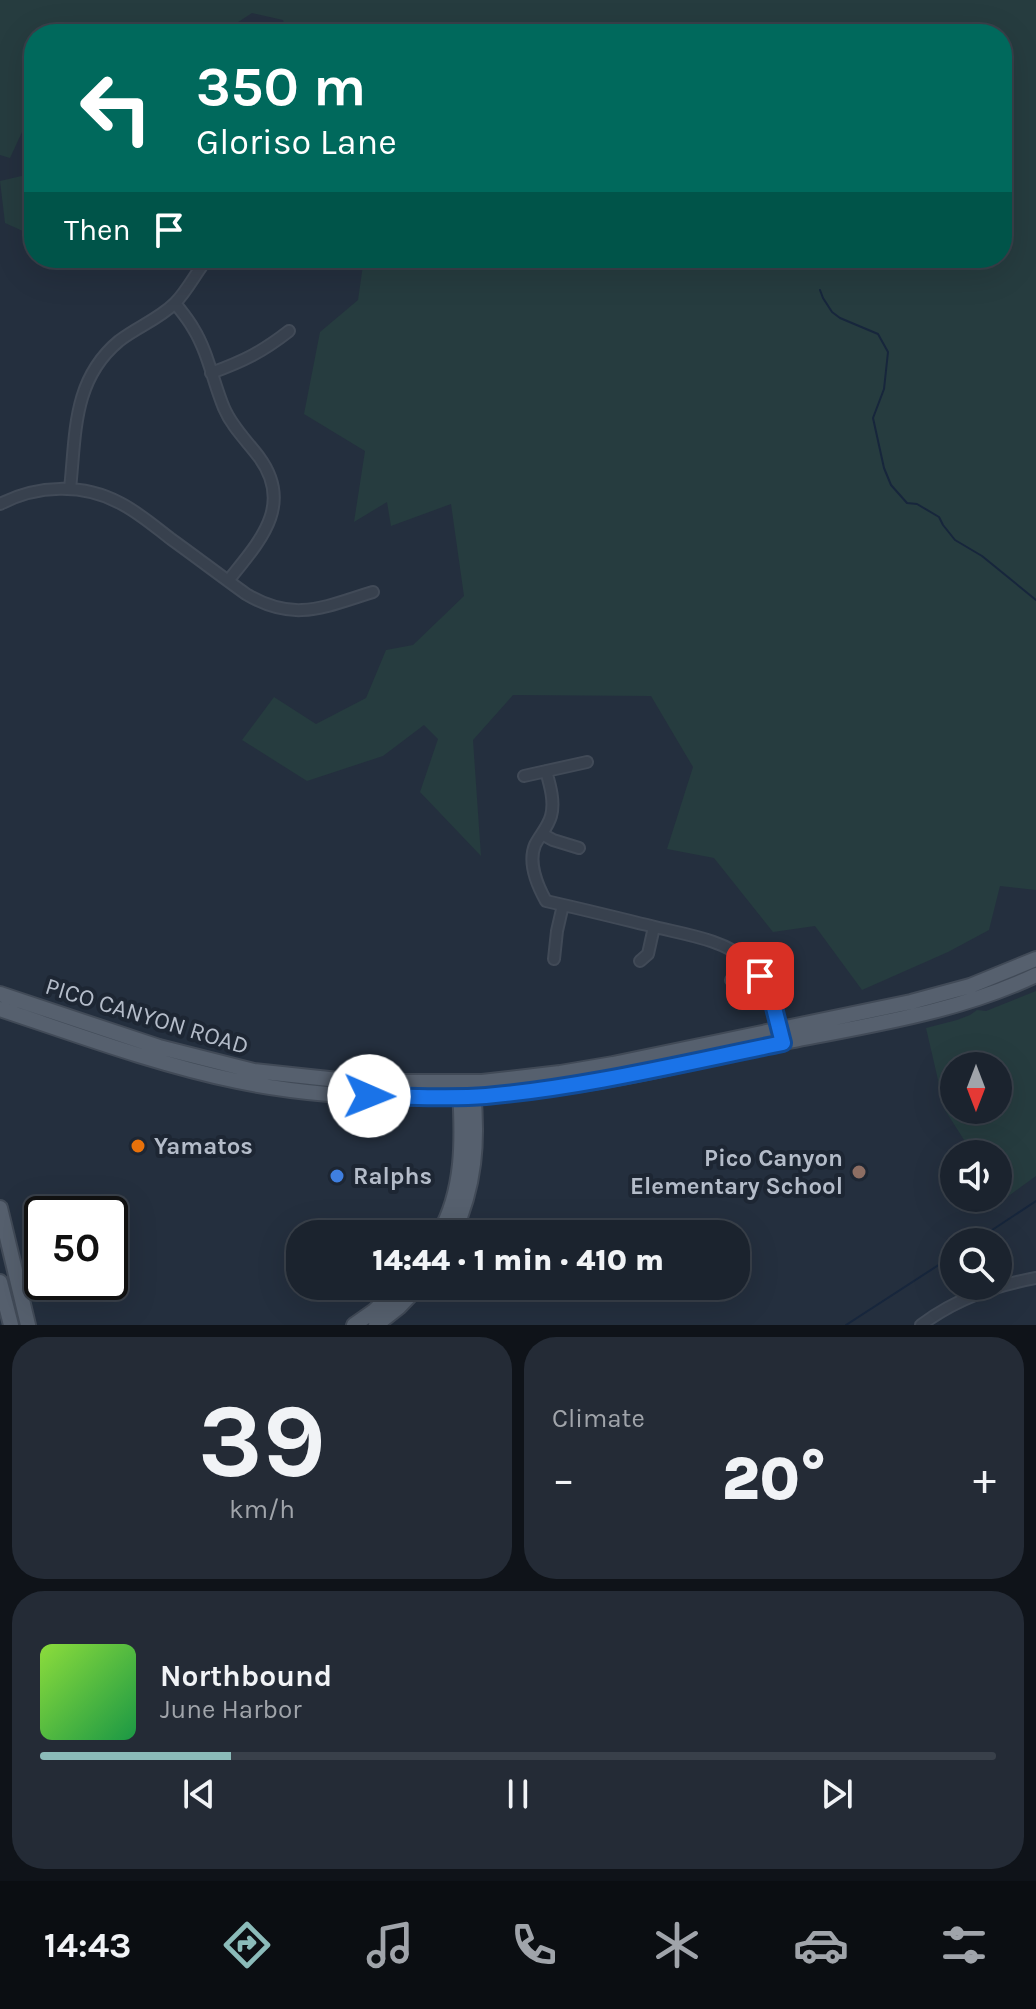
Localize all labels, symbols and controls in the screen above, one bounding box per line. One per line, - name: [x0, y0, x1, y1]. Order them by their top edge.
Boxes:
- text: 350 m: [196, 54, 366, 119]
- icon: left: [64, 56, 168, 160]
- text: Gloriso Lane: [196, 121, 397, 163]
- icon: arrive: [147, 208, 191, 252]
- text: Then: [64, 212, 131, 248]
- pin: [726, 942, 794, 1010]
- icon: arrive: [738, 954, 782, 998]
- street label: PICO CANYON ROAD: [42, 972, 252, 1060]
- north arrow: [940, 1052, 1012, 1124]
- map controls: [940, 1052, 1012, 1300]
- position arrow: [327, 1054, 411, 1138]
- place label: Yamatos: [154, 1132, 253, 1160]
- marker: Yamatos: [129, 1137, 147, 1155]
- button: sound: [940, 1140, 1012, 1212]
- place label: Pico Canyon Elementary School: [630, 1144, 843, 1200]
- place label: Ralphs: [353, 1162, 432, 1190]
- marker: Pico Canyon Elementary School: [850, 1163, 868, 1181]
- marker: Ralphs: [328, 1167, 346, 1185]
- speed limit sign: 50: [24, 1196, 128, 1300]
- button: search: [940, 1228, 1012, 1300]
- text: 14:44 · 1 min · 410 m: [372, 1242, 664, 1278]
- text: 39: [198, 1381, 326, 1502]
- text: Climate: [552, 1403, 645, 1434]
- text: 20°: [722, 1444, 826, 1514]
- text: −: [552, 1454, 575, 1505]
- text: +: [973, 1454, 996, 1505]
- text: km/h: [229, 1494, 295, 1525]
- text: Northbound: [160, 1658, 332, 1694]
- text: June Harbor: [160, 1694, 302, 1725]
- icon: previous: [177, 1772, 221, 1816]
- icon: pause: [496, 1772, 540, 1816]
- icon: next: [815, 1772, 859, 1816]
- icon: directions: [219, 1917, 275, 1973]
- icon: music: [362, 1917, 418, 1973]
- icon: phone: [506, 1917, 562, 1973]
- icon: climate: [649, 1917, 705, 1973]
- icon: car: [793, 1917, 849, 1973]
- icon: filters: [936, 1917, 992, 1973]
- text: 14:43: [44, 1924, 132, 1966]

